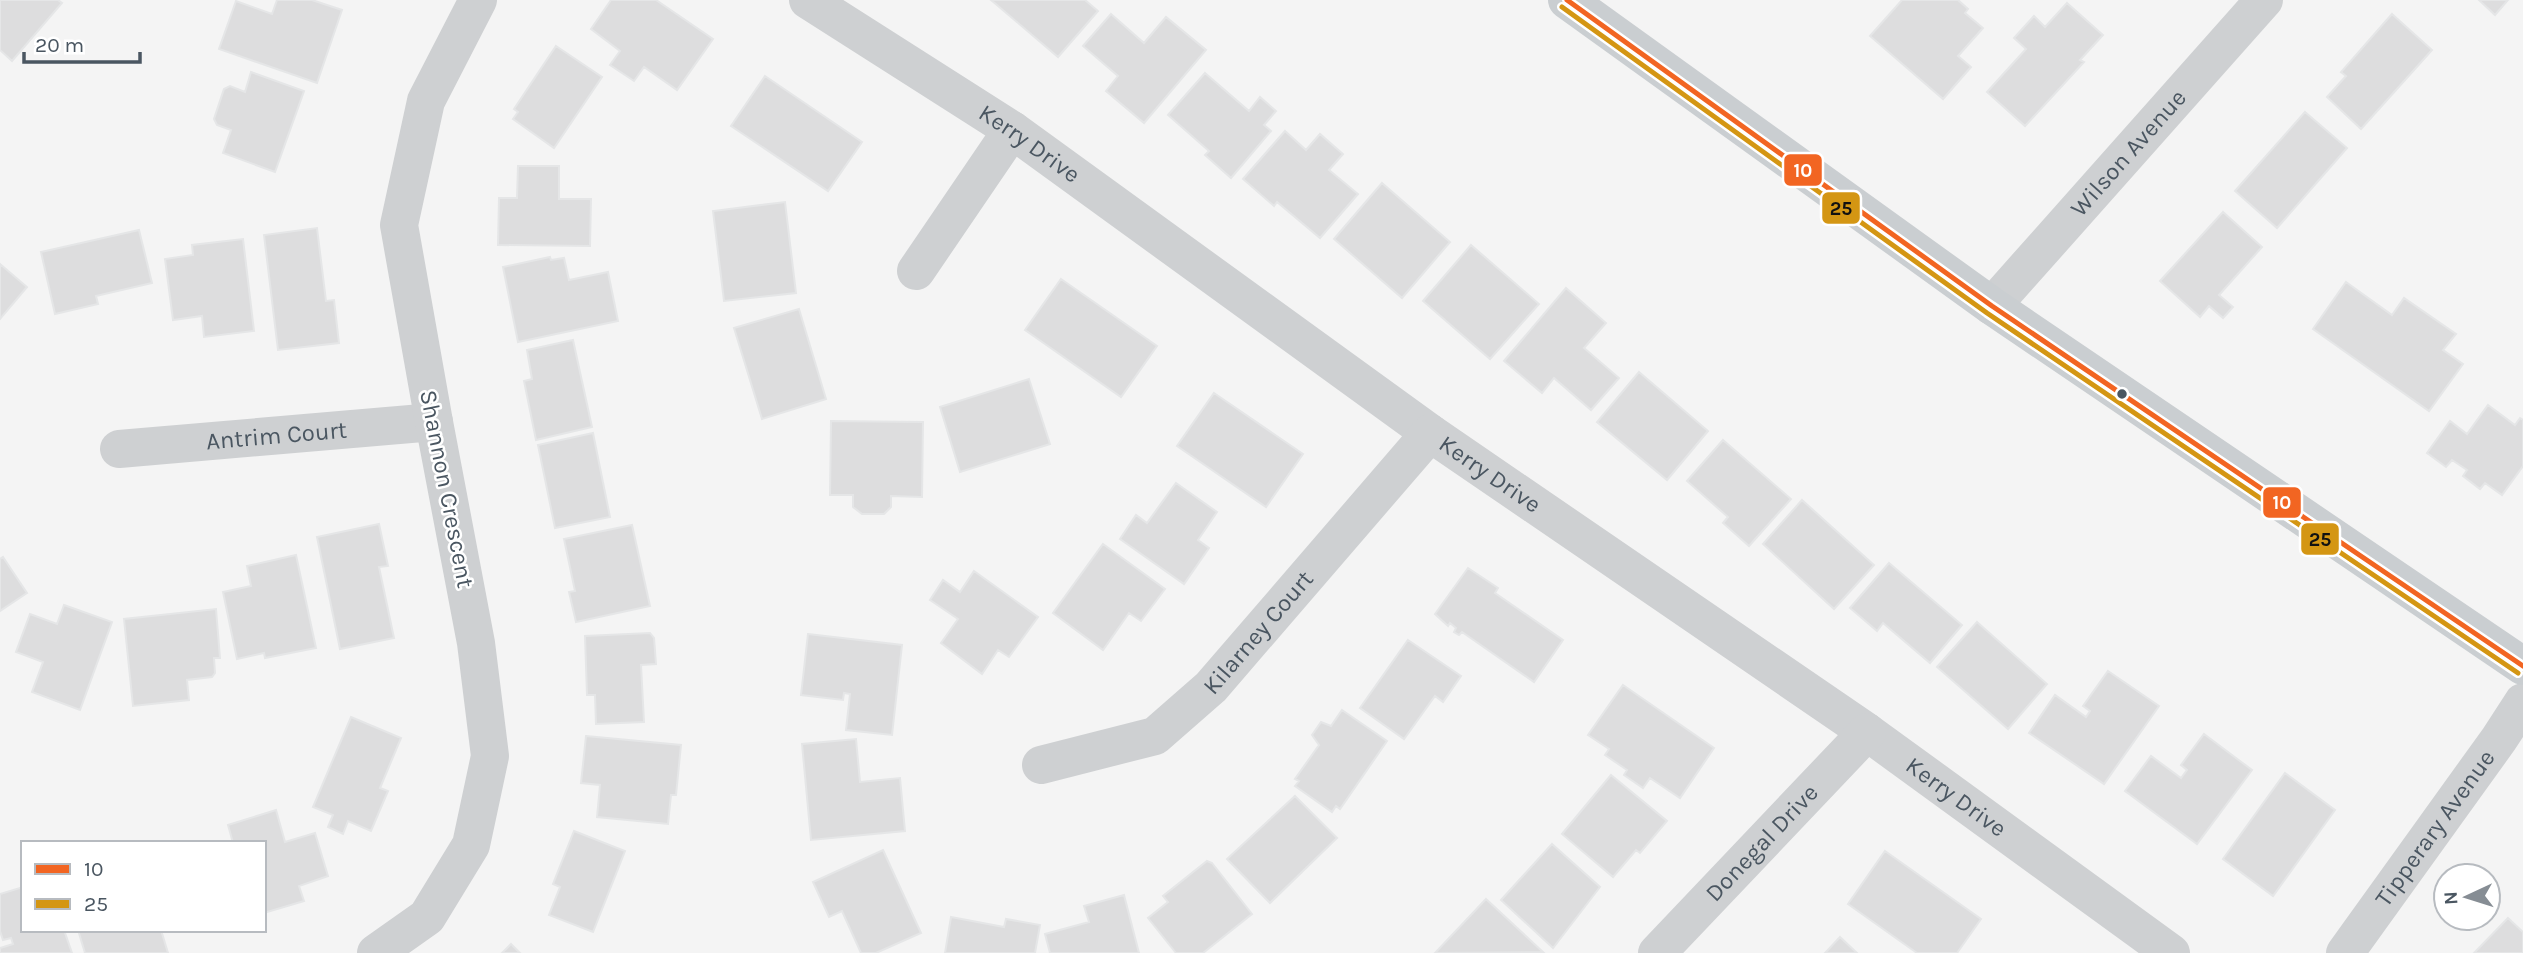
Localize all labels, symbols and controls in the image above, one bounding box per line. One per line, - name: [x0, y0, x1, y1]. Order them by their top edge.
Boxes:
- scale bar: [24, 21, 140, 65]
- text: 20 m: [35, 33, 84, 57]
- street label: Wilson Avenue: [2064, 84, 2192, 222]
- street label: Kerry Drive: [974, 99, 1086, 189]
- line badge: 10: [1783, 153, 1823, 187]
- text: 10: [1794, 160, 1812, 182]
- line badge: 25: [1821, 191, 1861, 225]
- text: 25: [1830, 198, 1852, 220]
- unlabelled marker: [2115, 387, 2129, 401]
- street label: Shannon Crescent: [414, 388, 480, 590]
- street label: Antrim Court: [205, 416, 348, 455]
- street label: Kerry Drive: [1434, 429, 1546, 519]
- line badge: 10: [2262, 486, 2302, 519]
- text: 10: [2273, 492, 2291, 514]
- line badge: 25: [2300, 522, 2340, 556]
- text: 25: [2309, 529, 2331, 551]
- street label: Kilarney Court: [1197, 565, 1319, 700]
- street label: Tipperary Avenue: [2369, 744, 2501, 912]
- street label: Kerry Drive: [1901, 751, 2012, 843]
- street label: Donegal Drive: [1700, 778, 1824, 907]
- legend: [21, 841, 266, 932]
- text: 10: [84, 857, 103, 881]
- north arrow: [2432, 862, 2502, 932]
- text: N: [2440, 891, 2462, 906]
- text: 25: [84, 892, 108, 916]

